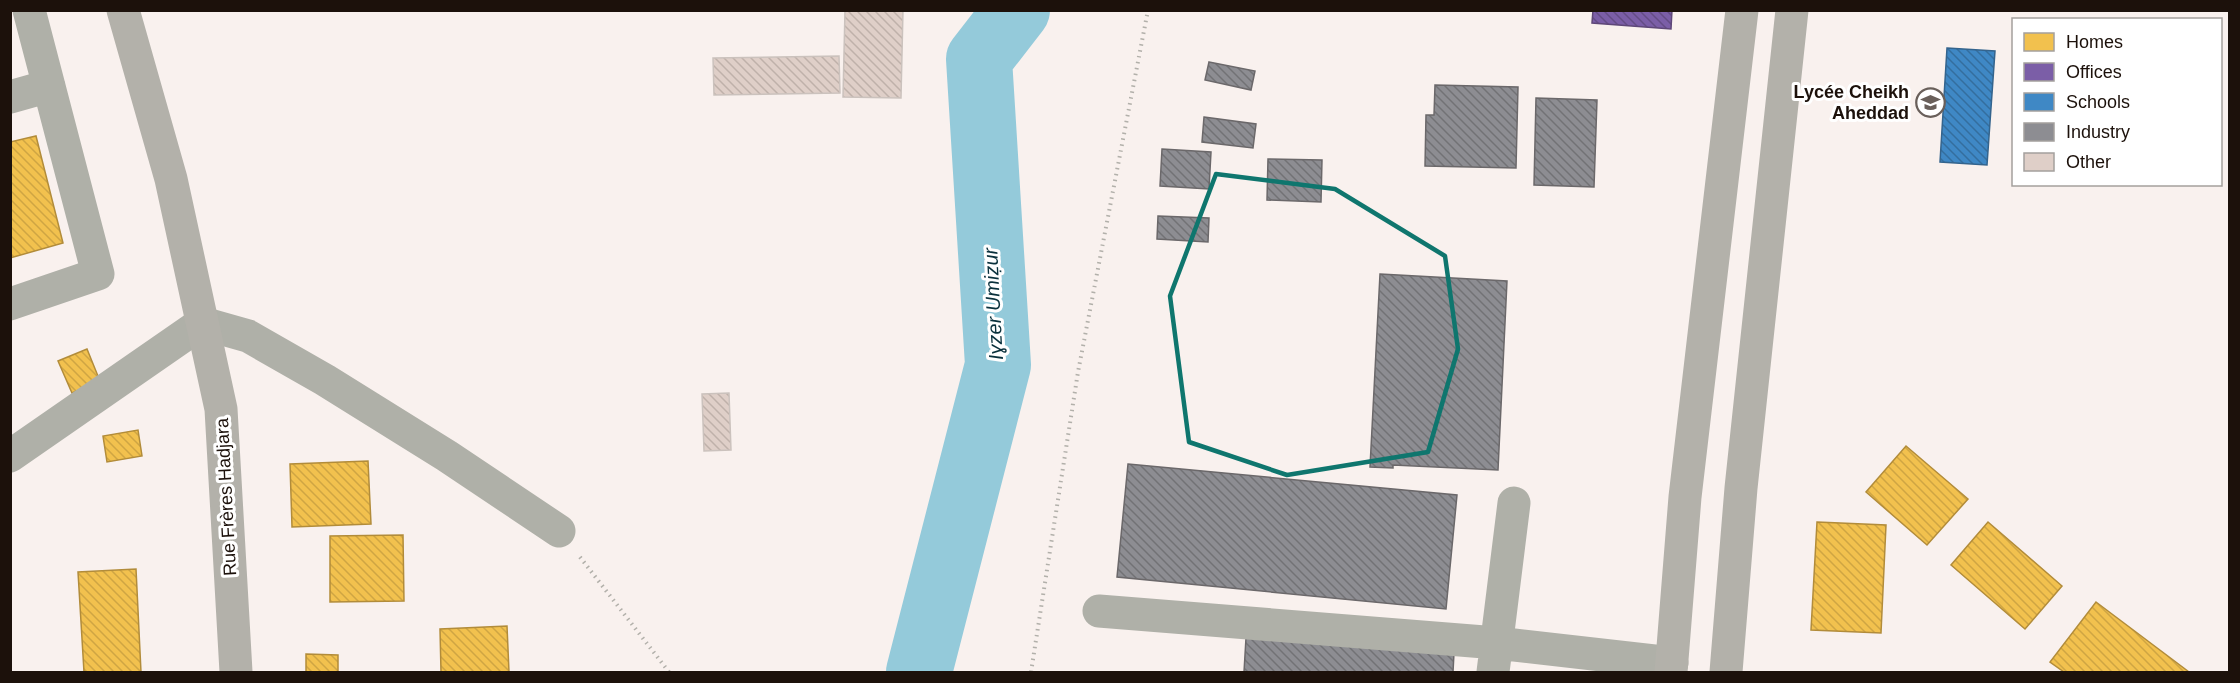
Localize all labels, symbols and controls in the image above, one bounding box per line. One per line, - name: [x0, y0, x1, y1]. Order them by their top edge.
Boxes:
- legend: [2012, 18, 2222, 186]
- text: Homes: [2066, 32, 2123, 52]
- text: Offices: [2066, 62, 2122, 82]
- place label: Lycée Cheikh Aheddad: [1794, 82, 1909, 123]
- school or university icon: Lycée Cheikh Aheddad: [1914, 86, 1946, 118]
- text: Schools: [2066, 92, 2130, 112]
- text: Industry: [2066, 122, 2130, 142]
- text: Other: [2066, 152, 2111, 172]
- water label: Iɣzer Umiẓur: [979, 246, 1007, 361]
- street label: Rue Frères Hadjara: [212, 417, 240, 576]

